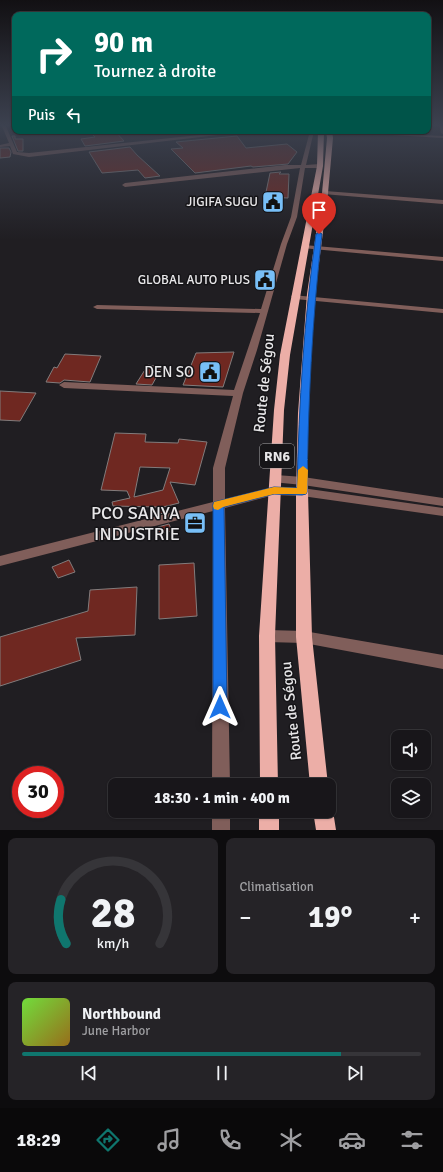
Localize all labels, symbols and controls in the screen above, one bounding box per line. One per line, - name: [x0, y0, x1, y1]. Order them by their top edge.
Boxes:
- text: 90 m: [94, 26, 153, 60]
- icon: right: [28, 28, 80, 80]
- text: Tournez à droite: [94, 60, 216, 82]
- icon: left: [63, 104, 85, 126]
- text: Puis: [28, 106, 55, 124]
- public building icon: JIGIFA SUGU: [260, 189, 286, 215]
- pin: [302, 193, 336, 234]
- place label: JIGIFA SUGU: [187, 194, 258, 210]
- icon: arrive: [308, 199, 330, 221]
- public building icon: GLOBAL AUTO PLUS: [252, 267, 278, 293]
- place label: GLOBAL AUTO PLUS: [138, 272, 250, 288]
- street label: Route de Ségou: [250, 333, 278, 433]
- public building icon: DEN SO: [197, 359, 223, 385]
- place label: DEN SO: [144, 363, 194, 381]
- road number: RN6: [260, 444, 294, 468]
- place label: PCO SANYA INDUSTRIE: [91, 502, 180, 545]
- office icon: PCO SANYA INDUSTRIE: [182, 510, 208, 536]
- street label: Route de Ségou: [277, 661, 305, 761]
- position arrow: [199, 686, 241, 728]
- map controls: [391, 730, 431, 818]
- button: sound: [391, 730, 431, 770]
- speed limit sign: 30: [12, 766, 64, 818]
- button: layers: [391, 778, 431, 818]
- text: 18:30 · 1 min · 400 m: [154, 789, 290, 807]
- text: Climatisation: [240, 879, 314, 895]
- text: 28: [90, 888, 135, 939]
- text: 19°: [308, 899, 352, 936]
- text: −: [240, 904, 251, 931]
- text: +: [409, 904, 421, 931]
- text: km/h: [97, 935, 129, 952]
- text: Northbound: [82, 1005, 161, 1023]
- text: June Harbor: [82, 1023, 150, 1039]
- icon: previous: [78, 1062, 100, 1084]
- icon: pause: [211, 1062, 233, 1084]
- icon: next: [344, 1062, 366, 1084]
- icon: directions: [94, 1126, 122, 1154]
- icon: music: [155, 1126, 183, 1154]
- icon: phone: [216, 1126, 244, 1154]
- icon: climate: [277, 1126, 305, 1154]
- icon: car: [338, 1126, 366, 1154]
- icon: filters: [398, 1126, 426, 1154]
- text: 18:29: [16, 1129, 61, 1151]

